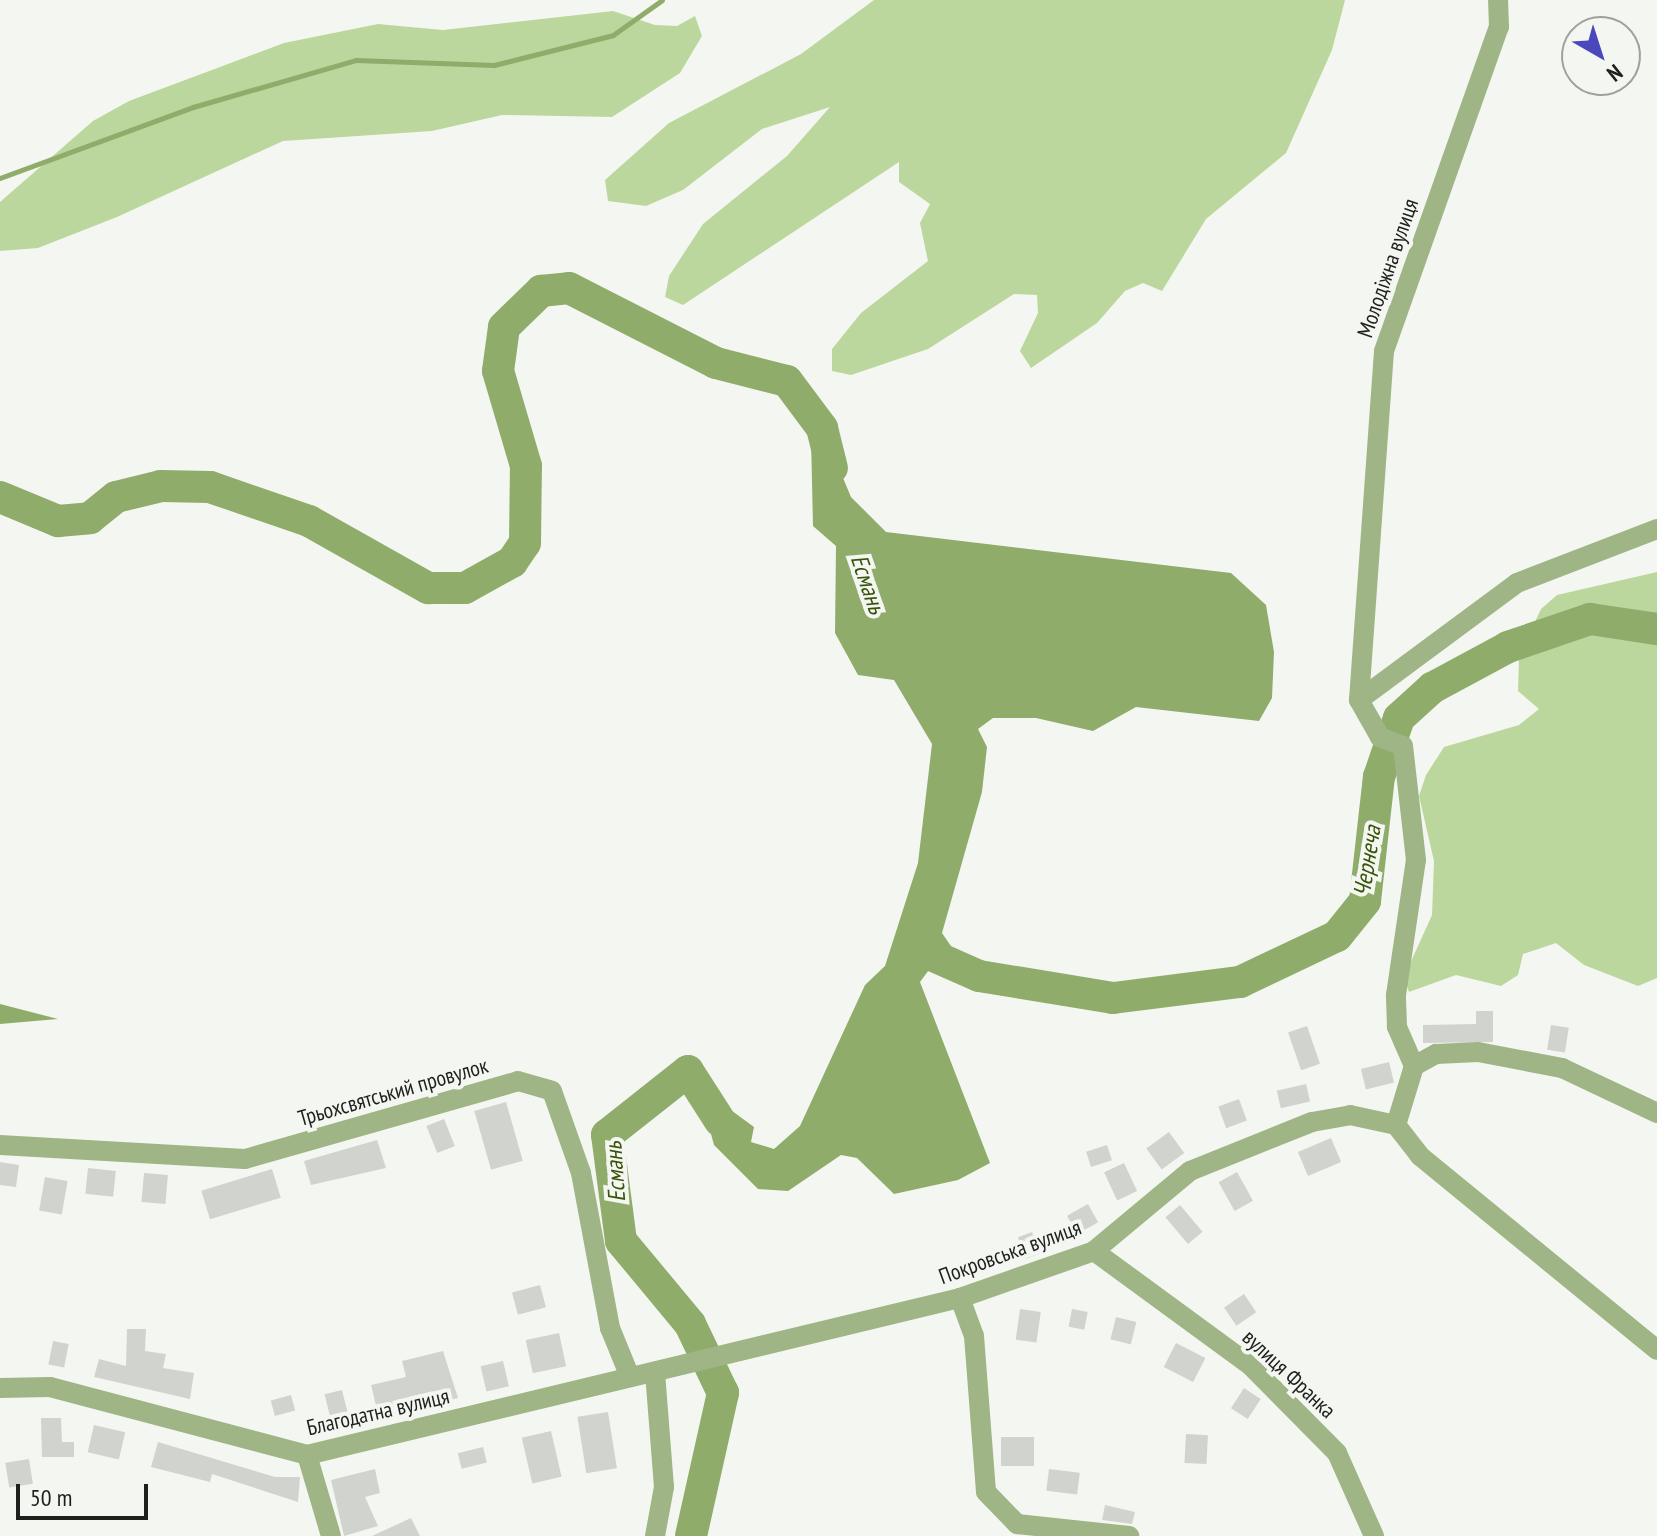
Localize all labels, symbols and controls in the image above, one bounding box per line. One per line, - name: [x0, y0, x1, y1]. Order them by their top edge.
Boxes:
- north arrow: [1561, 16, 1641, 96]
- text: N: [1601, 58, 1628, 88]
- street label: Молодіжна вулиця: [1352, 195, 1424, 341]
- water label: Есмань: [845, 551, 891, 617]
- water label: Чернеча: [1347, 823, 1387, 899]
- street label: Трьохсвятський провулок: [295, 1052, 491, 1132]
- water label: Есмань: [599, 1141, 631, 1203]
- street label: Покровська вулиця: [935, 1214, 1085, 1290]
- street label: вулиця Франка: [1237, 1324, 1341, 1424]
- street label: Благодатна вулиця: [304, 1383, 452, 1441]
- scale bar: [20, 1468, 152, 1518]
- text: 50 m: [30, 1482, 72, 1513]

